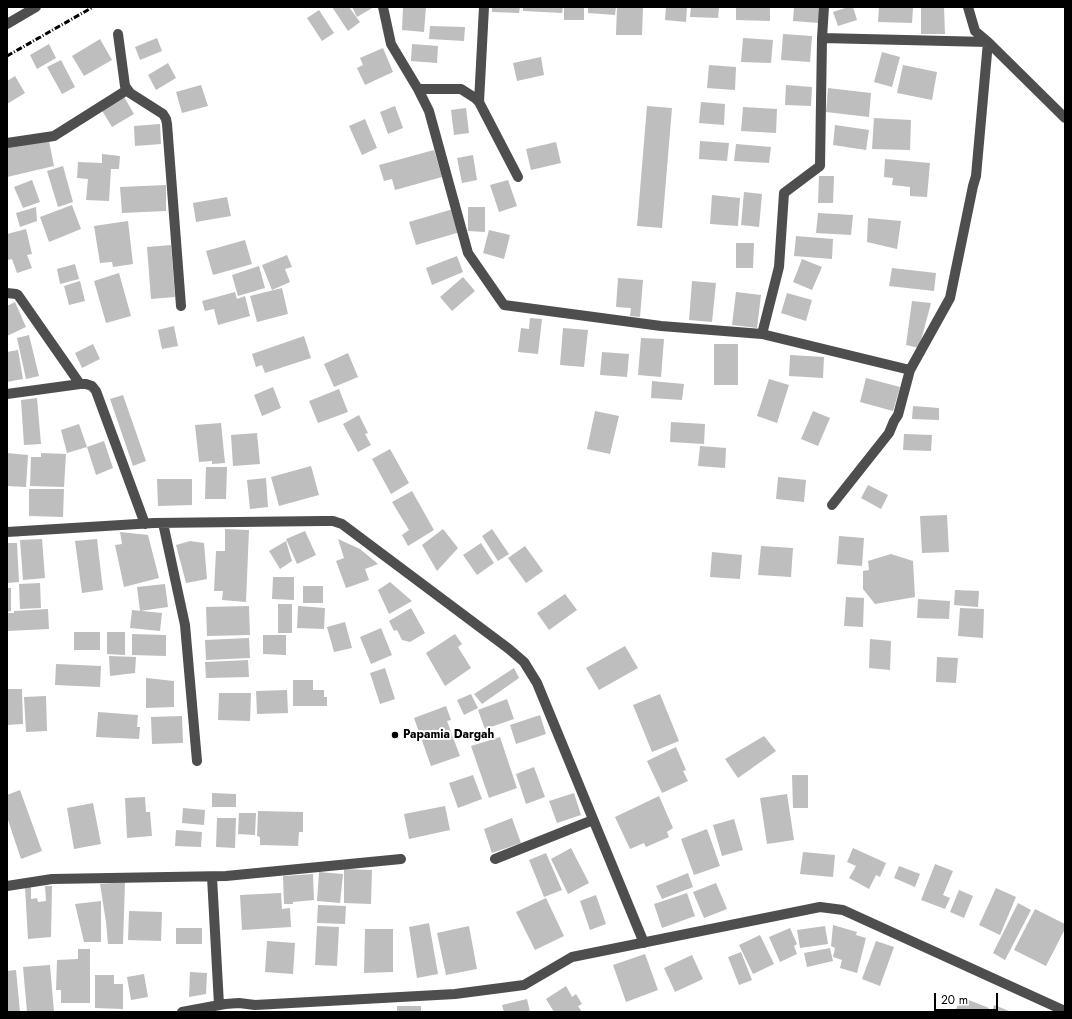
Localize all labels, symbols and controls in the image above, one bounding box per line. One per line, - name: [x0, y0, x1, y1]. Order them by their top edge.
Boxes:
- place label: Papamia Dargah: [403, 728, 494, 742]
- marker: Papamia Dargah: [390, 730, 400, 740]
- scale bar: [936, 985, 1000, 1011]
- text: 20 m: [941, 991, 968, 1009]

